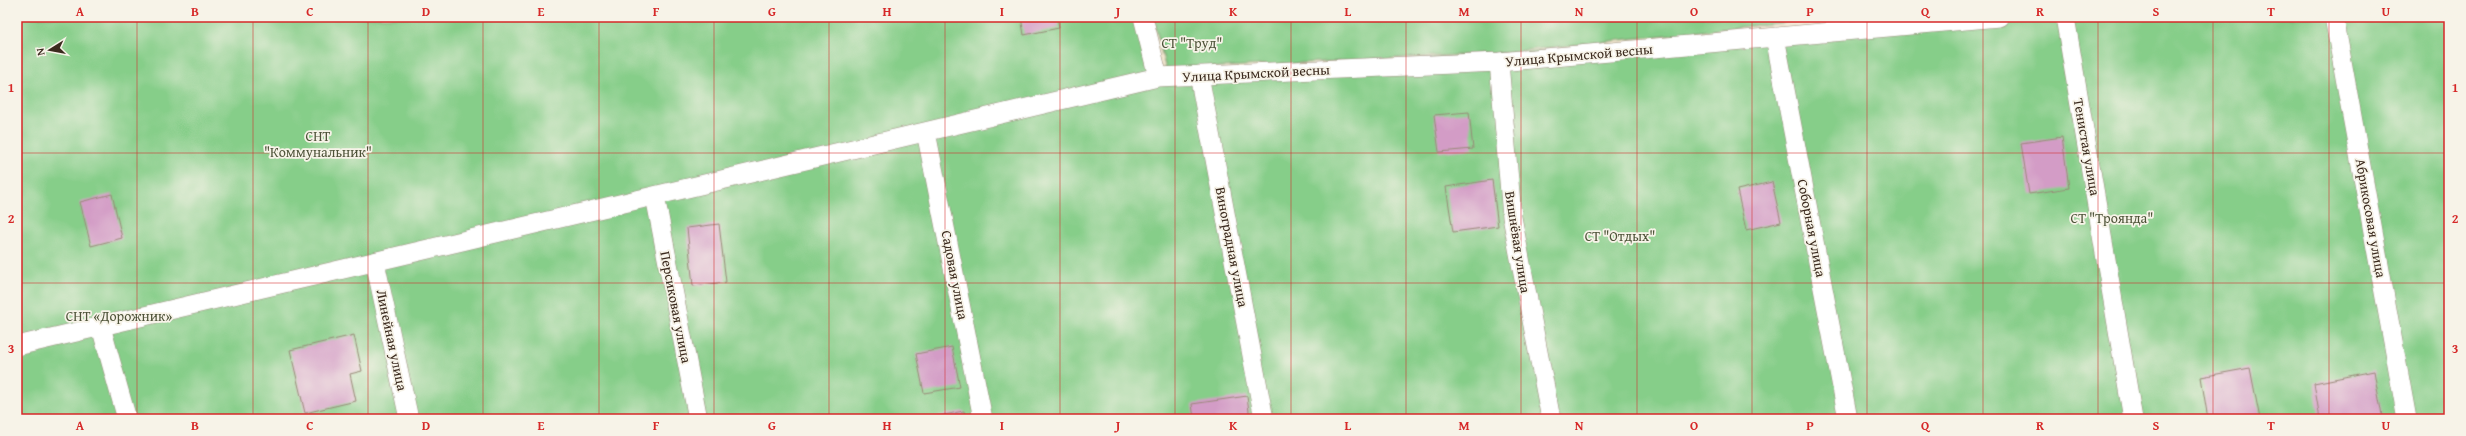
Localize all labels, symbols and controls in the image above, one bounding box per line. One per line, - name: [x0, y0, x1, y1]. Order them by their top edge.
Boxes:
- text: A: [76, 2, 85, 21]
- text: B: [191, 2, 199, 21]
- text: C: [306, 2, 314, 21]
- text: D: [422, 2, 430, 21]
- text: E: [538, 2, 545, 21]
- text: F: [653, 2, 660, 21]
- text: G: [768, 2, 776, 21]
- text: H: [882, 2, 892, 21]
- text: I: [1000, 2, 1004, 21]
- text: J: [1114, 2, 1121, 21]
- text: K: [1229, 2, 1238, 21]
- text: L: [1345, 2, 1352, 21]
- text: M: [1458, 2, 1470, 21]
- text: N: [1575, 2, 1584, 21]
- text: O: [1690, 2, 1698, 21]
- text: P: [1806, 2, 1814, 21]
- text: Q: [1921, 2, 1931, 21]
- text: R: [2036, 2, 2045, 21]
- text: S: [2153, 2, 2160, 21]
- text: T: [2267, 2, 2275, 21]
- text: U: [2382, 2, 2391, 21]
- north arrow: [30, 30, 70, 70]
- park label: СТ "Труд": [1162, 33, 1222, 53]
- street label: Улица Крымской весны: [1504, 39, 1654, 71]
- text: N: [32, 46, 49, 57]
- street label: Улица Крымской весны: [1182, 59, 1331, 87]
- text: 1: [8, 78, 14, 97]
- text: 1: [2452, 78, 2458, 97]
- street label: Тенистая улица: [2069, 97, 2105, 198]
- park label: СНТ "Коммунальник": [264, 126, 372, 162]
- street label: Абрикосовая улица: [2351, 157, 2391, 280]
- street label: Соборная улица: [1793, 177, 1831, 279]
- street label: Виноградная улица: [1211, 185, 1254, 309]
- street label: Вишнёвая улица: [1500, 190, 1536, 295]
- park label: СТ "Троянда": [2071, 208, 2153, 228]
- text: 2: [8, 209, 15, 228]
- text: 2: [2452, 209, 2459, 228]
- park label: СТ "Отдых": [1585, 226, 1655, 246]
- street label: Садовая улица: [937, 229, 974, 322]
- street label: Персиковая улица: [655, 249, 697, 365]
- street label: Линейная улица: [372, 288, 413, 393]
- park label: СНТ «Дорожник»: [66, 306, 172, 326]
- text: 3: [8, 339, 14, 358]
- text: 3: [2452, 339, 2458, 358]
- text: A: [76, 416, 85, 435]
- text: B: [191, 416, 199, 435]
- text: C: [306, 416, 314, 435]
- text: D: [422, 416, 430, 435]
- text: E: [538, 416, 545, 435]
- text: F: [653, 416, 660, 435]
- text: G: [768, 416, 776, 435]
- text: H: [882, 416, 892, 435]
- text: I: [1000, 416, 1004, 435]
- text: J: [1114, 416, 1121, 435]
- text: K: [1229, 416, 1238, 435]
- text: L: [1345, 416, 1352, 435]
- text: M: [1458, 416, 1470, 435]
- text: N: [1575, 416, 1584, 435]
- text: O: [1690, 416, 1698, 435]
- text: P: [1806, 416, 1814, 435]
- text: Q: [1921, 416, 1931, 435]
- text: R: [2036, 416, 2045, 435]
- text: S: [2153, 416, 2160, 435]
- text: T: [2267, 416, 2275, 435]
- text: U: [2382, 416, 2391, 435]

